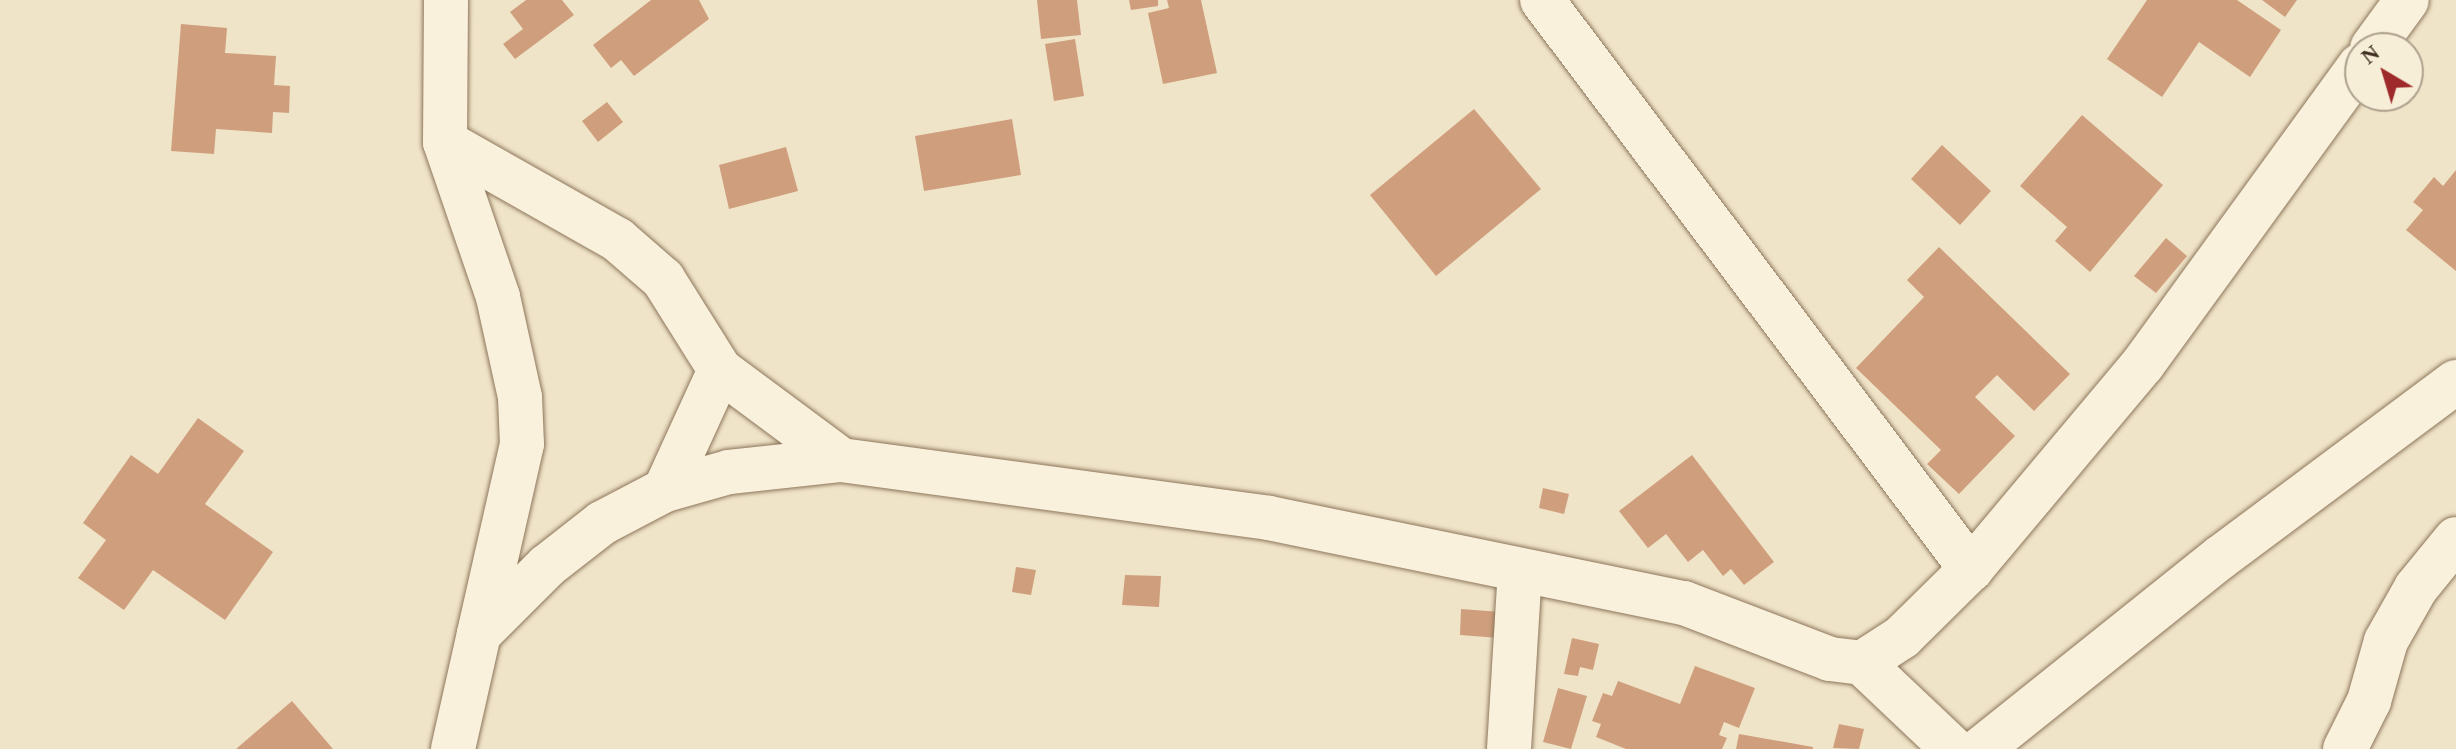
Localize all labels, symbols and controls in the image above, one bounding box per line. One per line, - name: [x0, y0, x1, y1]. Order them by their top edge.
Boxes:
- north arrow: [2344, 32, 2424, 112]
- text: N: [2356, 40, 2384, 69]

